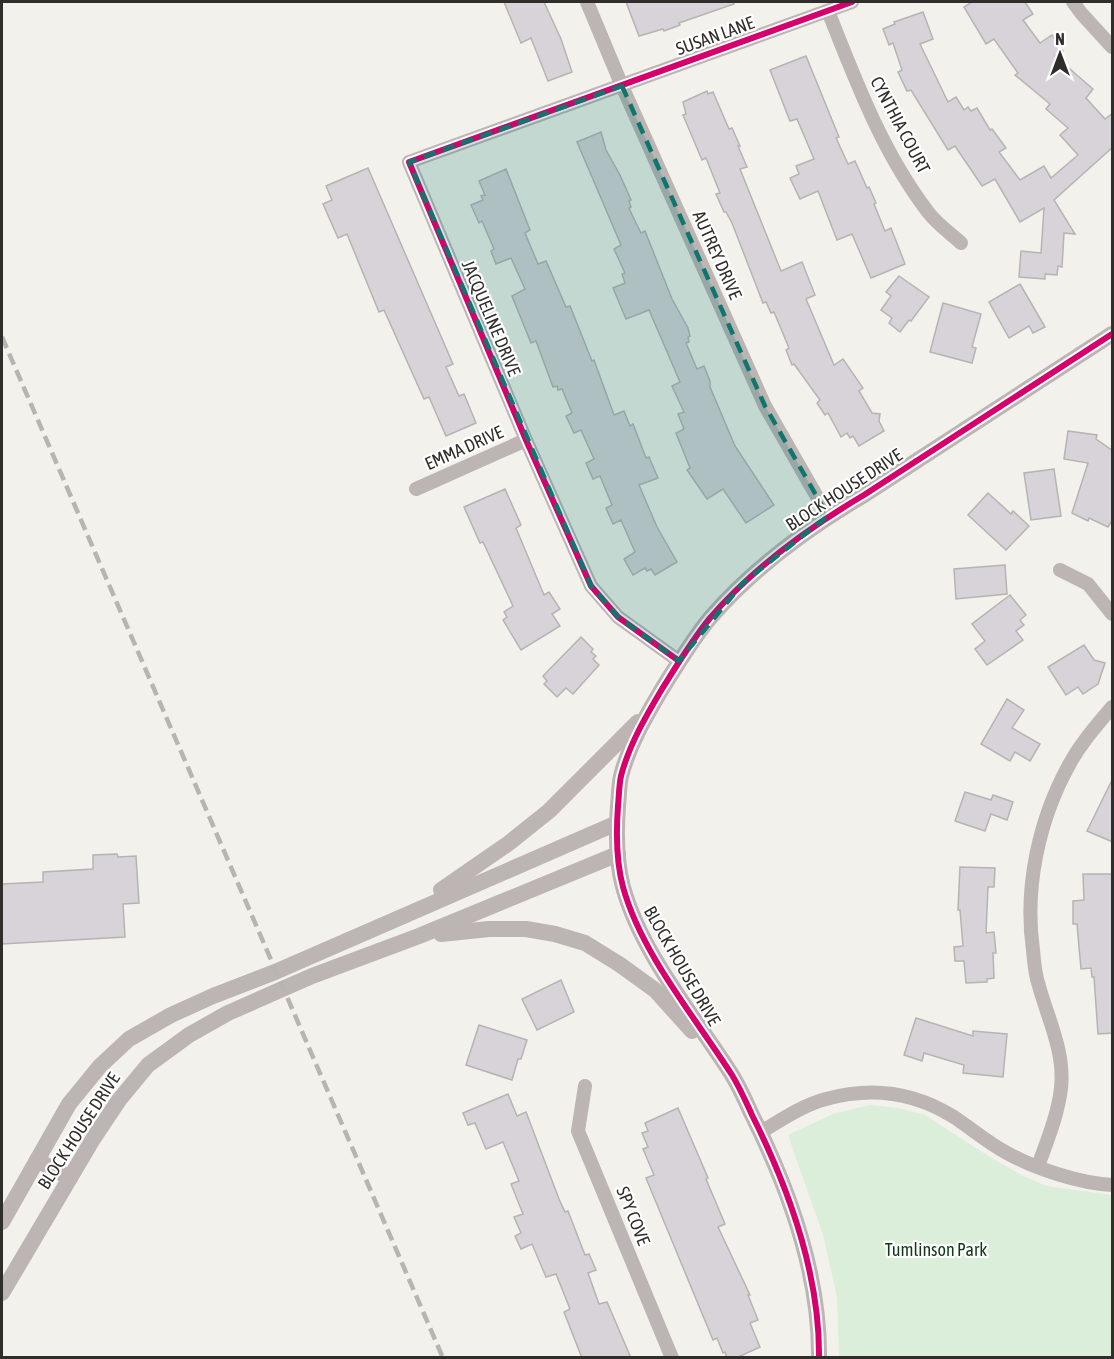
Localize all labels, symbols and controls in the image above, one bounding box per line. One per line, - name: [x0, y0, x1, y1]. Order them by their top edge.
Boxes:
- street label: SUSAN LANE: [673, 12, 757, 59]
- north arrow: [1030, 24, 1090, 84]
- text: N: [1055, 30, 1065, 48]
- street label: CYNTHIA COURT: [866, 73, 935, 177]
- street label: AUTREY DRIVE: [689, 207, 746, 303]
- street label: JACQUELINE DRIVE: [458, 257, 525, 379]
- street label: EMMA DRIVE: [422, 421, 506, 474]
- street label: BLOCK HOUSE DRIVE: [782, 444, 906, 535]
- street label: BLOCK HOUSE DRIVE: [640, 902, 725, 1030]
- street label: BLOCK HOUSE DRIVE: [33, 1068, 124, 1193]
- street label: SPY COVE: [612, 1183, 655, 1249]
- park label: Tumlinson Park: [885, 1239, 987, 1260]

